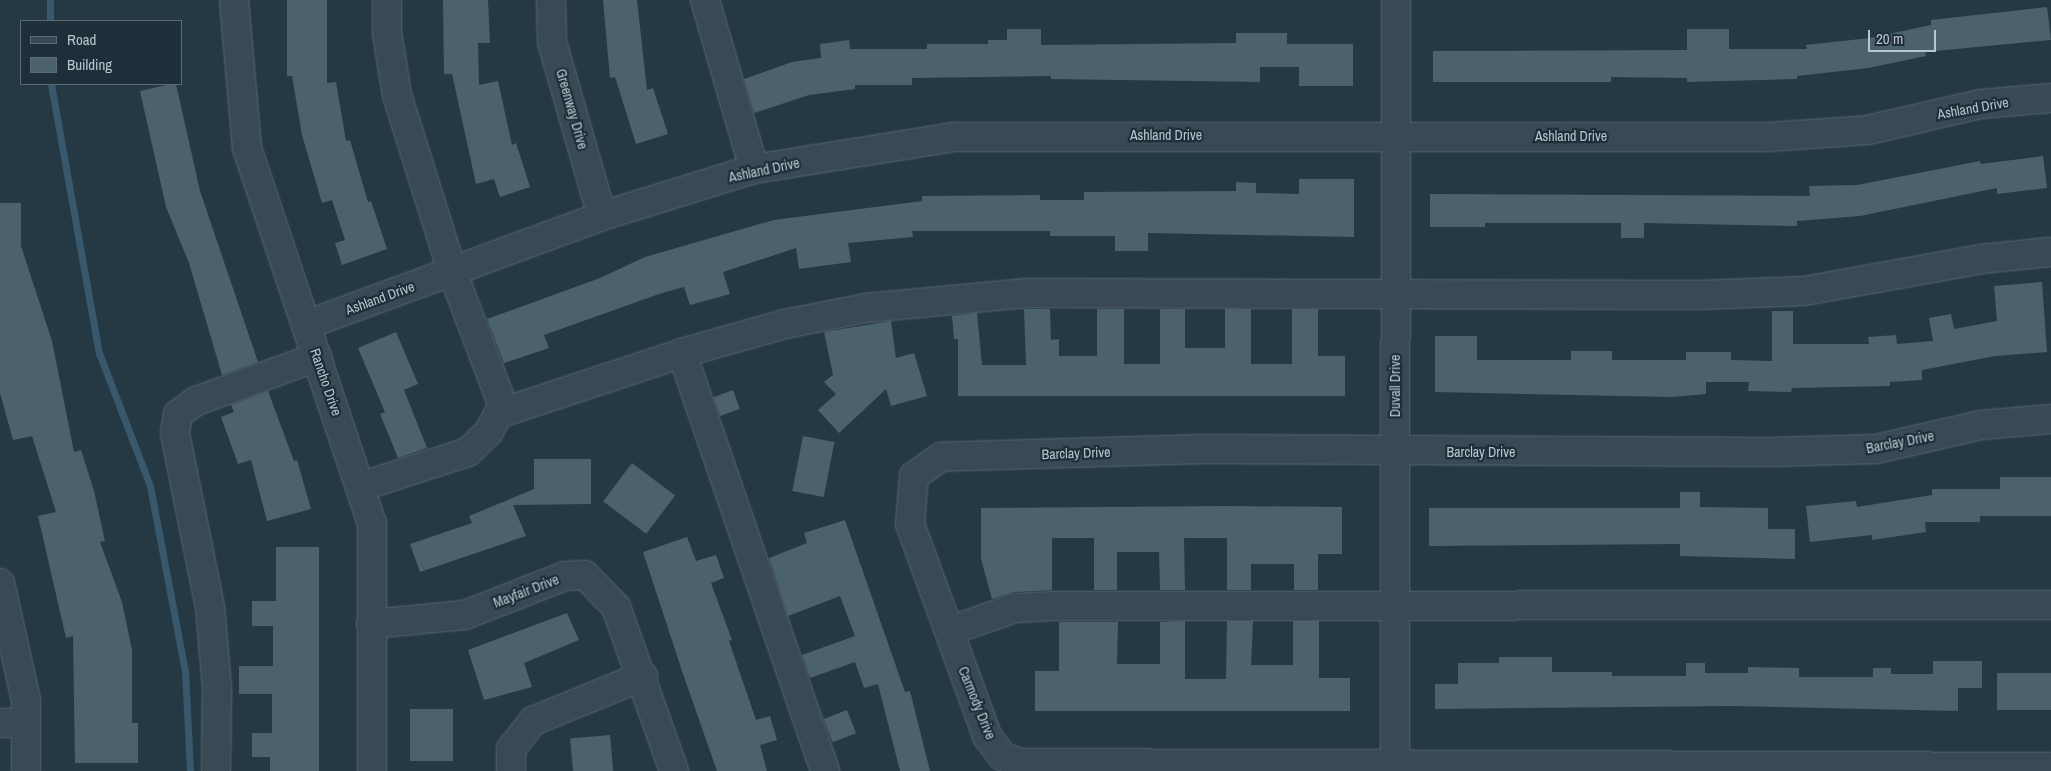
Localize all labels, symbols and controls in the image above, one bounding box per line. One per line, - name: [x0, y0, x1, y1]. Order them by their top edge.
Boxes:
- legend: [20, 20, 182, 85]
- scale bar: [1871, 20, 1938, 52]
- text: 20 m: [1876, 28, 1903, 49]
- text: Road: [67, 29, 96, 50]
- text: Building: [67, 54, 112, 75]
- street label: Greenway Drive: [552, 67, 592, 151]
- street label: Ashland Drive: [1936, 93, 2010, 123]
- street label: Ashland Drive: [1130, 127, 1202, 143]
- street label: Ashland Drive: [1535, 128, 1607, 144]
- street label: Ashland Drive: [727, 154, 801, 186]
- street label: Ashland Drive: [343, 278, 417, 318]
- street label: Rancho Drive: [307, 346, 345, 418]
- street label: Duvall Drive: [1387, 355, 1403, 417]
- street label: Barclay Drive: [1865, 427, 1935, 457]
- street label: Barclay Drive: [1041, 443, 1111, 463]
- street label: Barclay Drive: [1447, 444, 1515, 460]
- street label: Mayfair Drive: [491, 571, 561, 611]
- street label: Carmody Drive: [955, 664, 999, 742]

